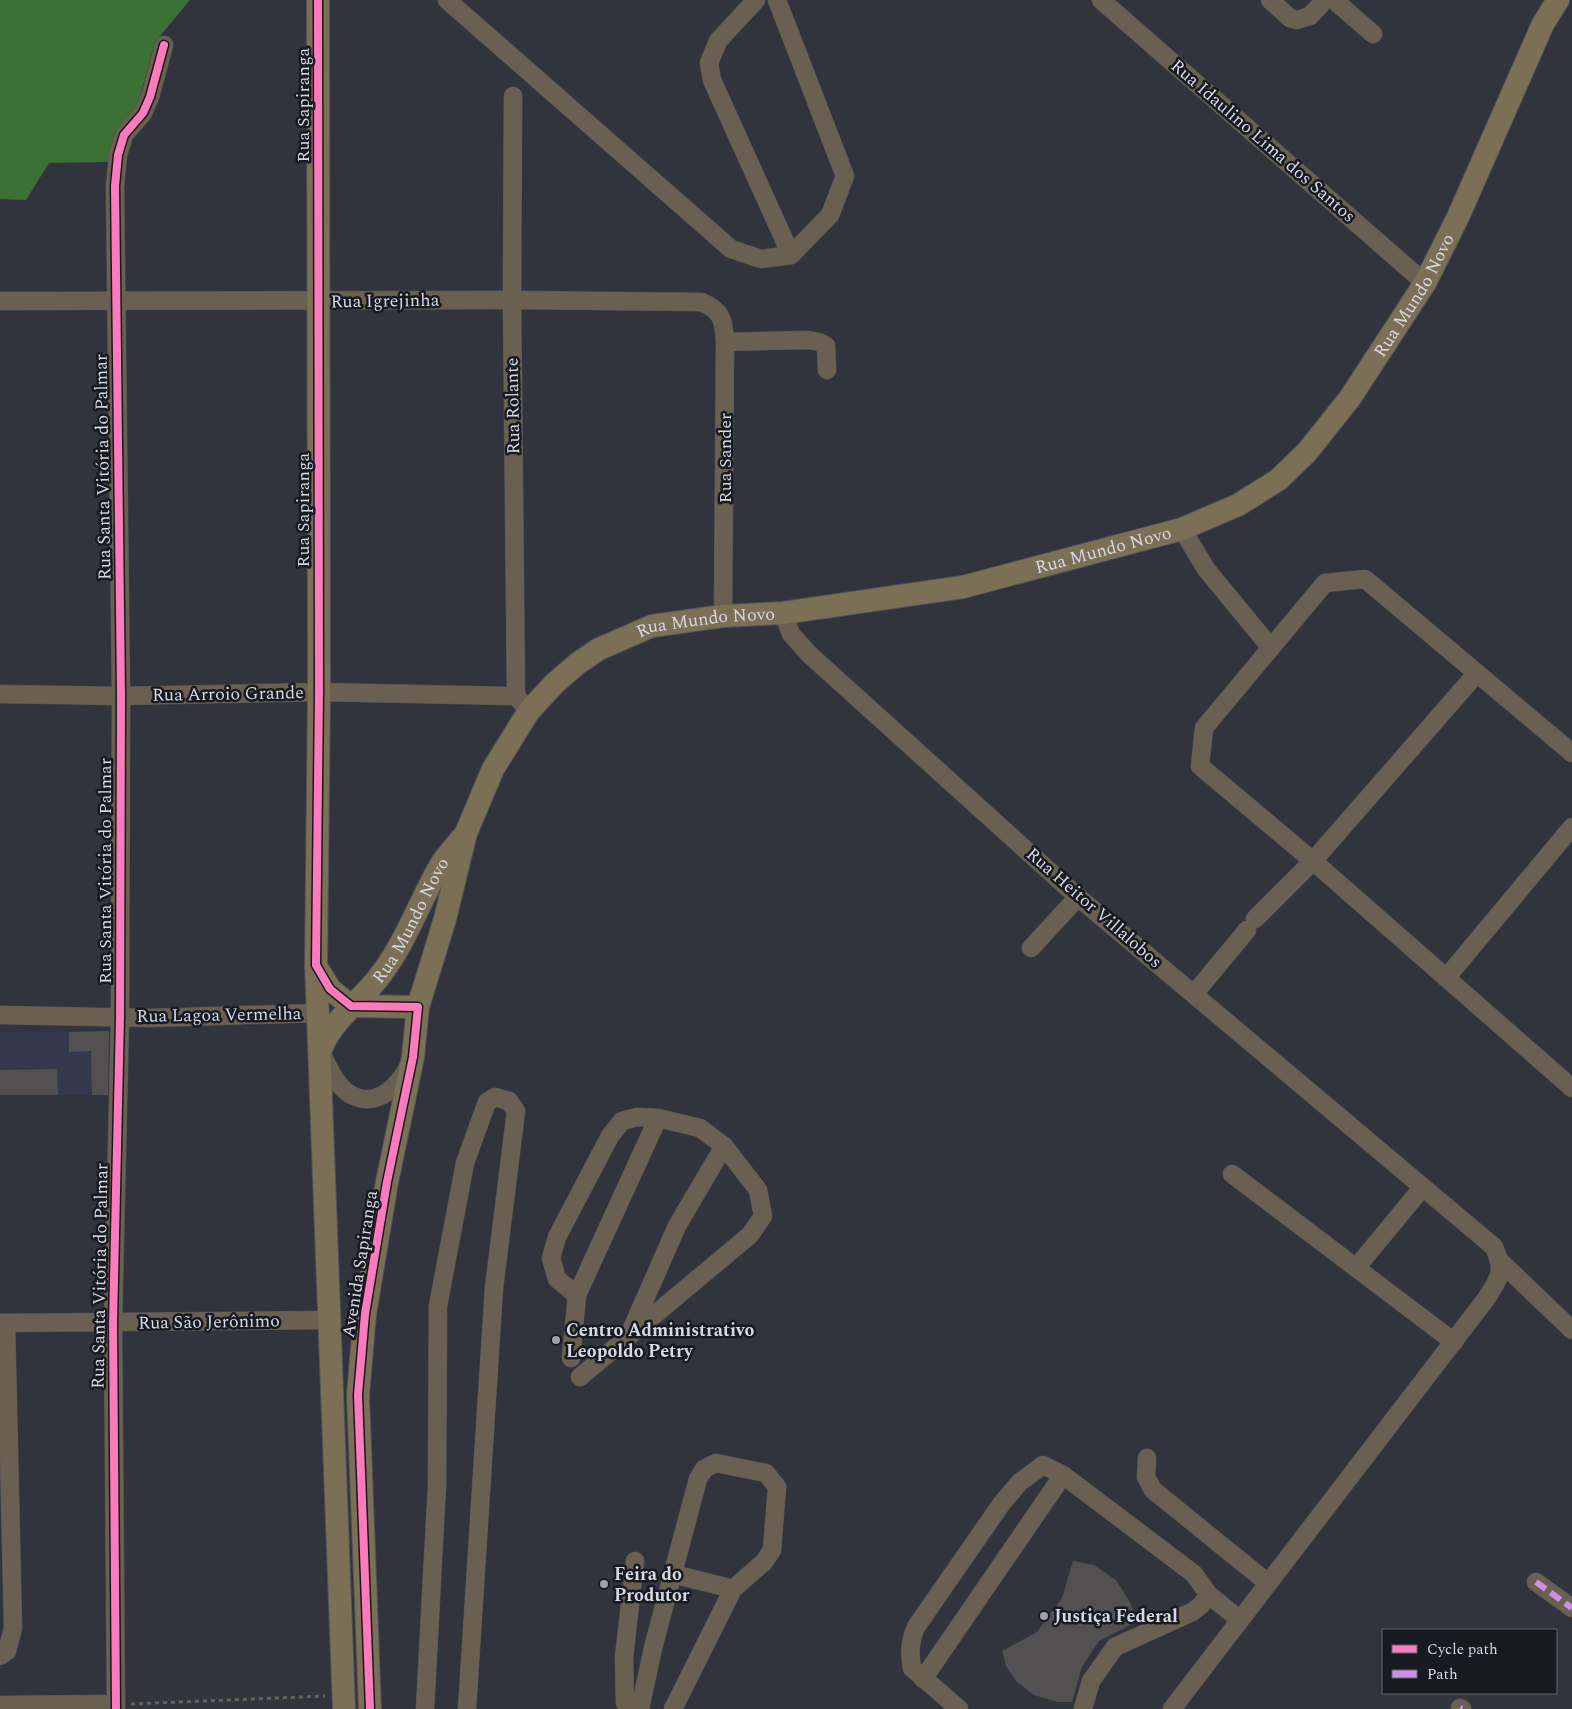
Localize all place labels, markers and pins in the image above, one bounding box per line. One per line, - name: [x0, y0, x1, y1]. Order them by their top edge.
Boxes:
- place label: Centro Administrativo Leopoldo Petry: [566, 1317, 755, 1365]
- marker: Centro Administrativo Leopoldo Petry: [550, 1334, 562, 1346]
- place label: Feira do Produtor: [614, 1561, 690, 1609]
- marker: Feira do Produtor: [598, 1578, 610, 1590]
- place label: Justiça Federal: [1054, 1603, 1178, 1630]
- marker: Justiça Federal: [1038, 1610, 1050, 1622]

